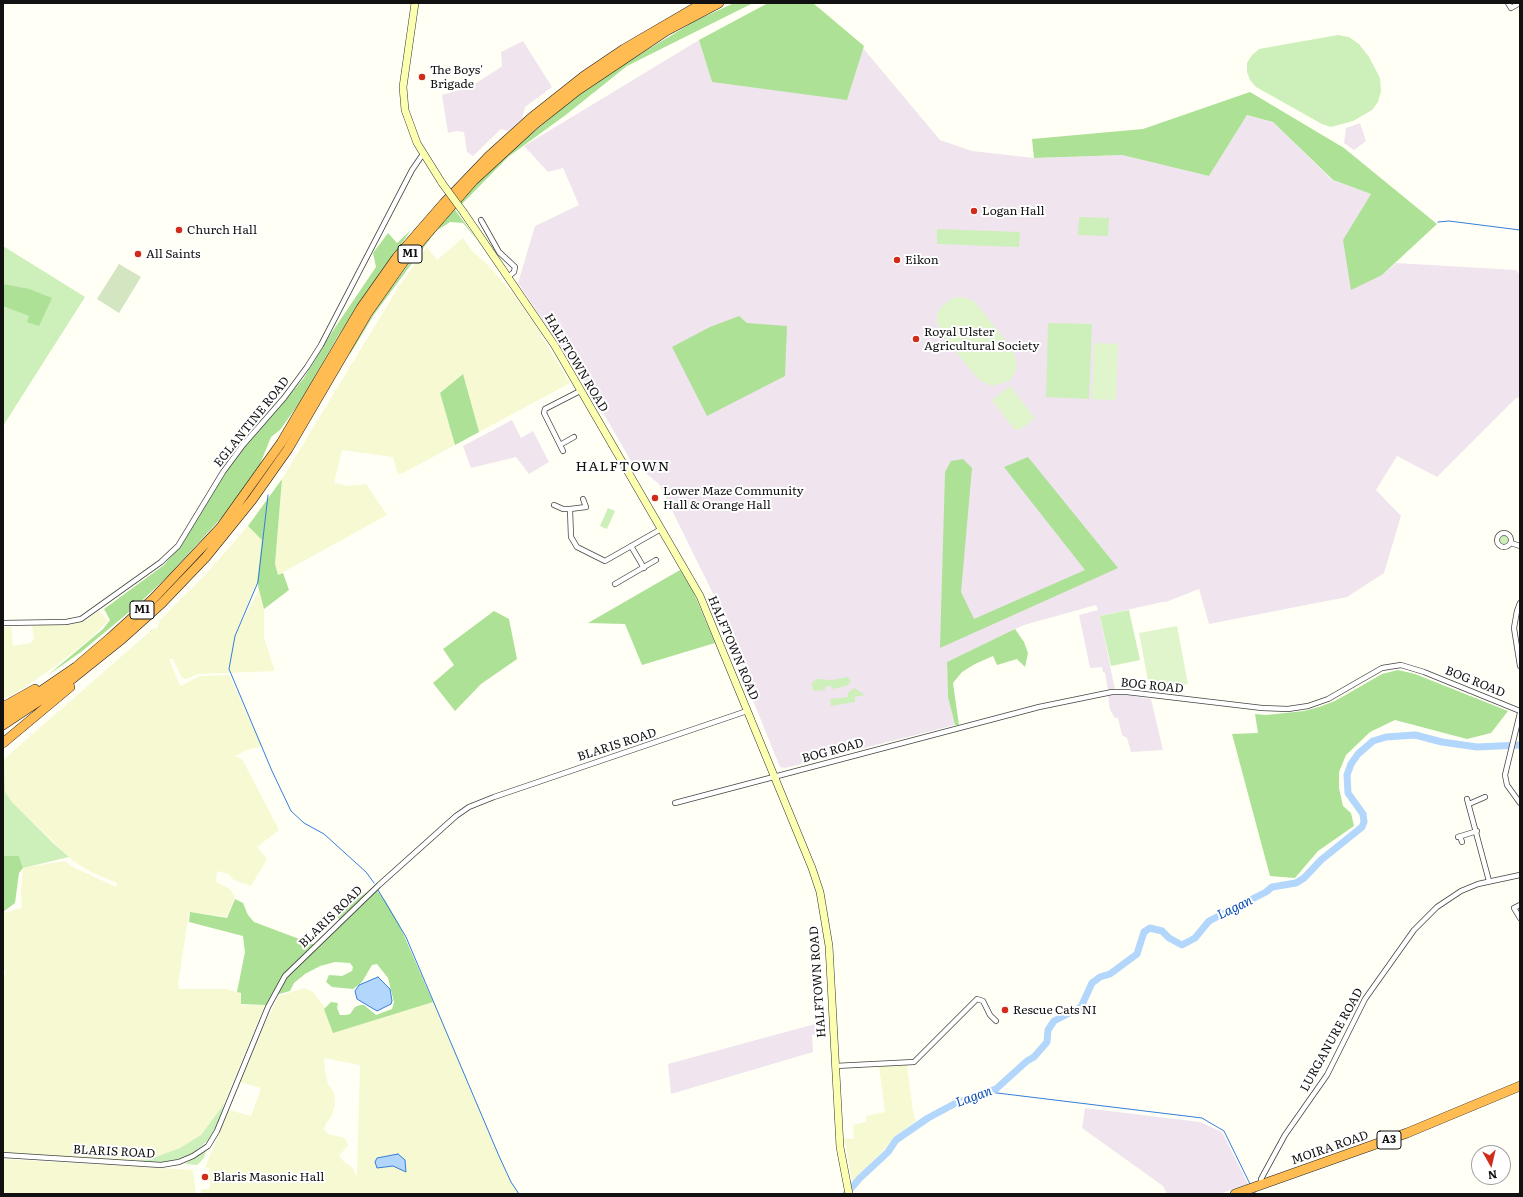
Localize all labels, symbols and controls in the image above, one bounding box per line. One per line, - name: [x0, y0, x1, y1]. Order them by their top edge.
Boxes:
- place label: The Boys' Brigade: [430, 63, 483, 91]
- marker: The Boys' Brigade: [417, 72, 427, 82]
- place label: Logan Hall: [982, 204, 1045, 218]
- marker: Logan Hall: [969, 206, 979, 216]
- place label: Church Hall: [187, 223, 257, 237]
- marker: Church Hall: [174, 225, 184, 235]
- road number: M1: [398, 245, 422, 263]
- place label: All Saints: [146, 247, 200, 261]
- marker: All Saints: [133, 249, 143, 259]
- place label: Eikon: [905, 253, 939, 267]
- marker: Eikon: [892, 255, 902, 265]
- street label: HALFTOWN ROAD: [541, 311, 611, 415]
- place label: Royal Ulster Agricultural Society: [924, 325, 1040, 353]
- marker: Royal Ulster Agricultural Society: [911, 334, 921, 344]
- street label: EGLANTINE ROAD: [211, 374, 293, 470]
- district label: HALFTOWN: [575, 459, 671, 475]
- place label: Lower Maze Community Hall & Orange Hall: [663, 484, 804, 512]
- marker: Lower Maze Community Hall & Orange Hall: [650, 493, 660, 503]
- street label: HALFTOWN ROAD: [705, 594, 761, 702]
- road number: M1: [130, 601, 154, 619]
- street label: BOG ROAD: [1443, 663, 1507, 701]
- street label: BOG ROAD: [1120, 676, 1184, 696]
- street label: BLARIS ROAD: [576, 725, 658, 765]
- street label: BOG ROAD: [801, 736, 865, 766]
- street label: BLARIS ROAD: [296, 883, 366, 951]
- water label: Lagan: [1215, 893, 1255, 923]
- street label: HALFTOWN ROAD: [807, 926, 829, 1038]
- street label: LURGANURE ROAD: [1298, 986, 1366, 1094]
- place label: Rescue Cats NI: [1013, 1003, 1097, 1017]
- marker: Rescue Cats NI: [1000, 1005, 1010, 1015]
- water label: Lagan: [954, 1083, 994, 1111]
- street label: MOIRA ROAD: [1290, 1128, 1370, 1168]
- road number: A3: [1377, 1131, 1401, 1149]
- street label: BLARIS ROAD: [72, 1143, 156, 1161]
- north arrow: [1471, 1145, 1511, 1185]
- text: N: [1487, 1167, 1498, 1184]
- place label: Blaris Masonic Hall: [213, 1170, 324, 1184]
- marker: Blaris Masonic Hall: [200, 1172, 210, 1182]

